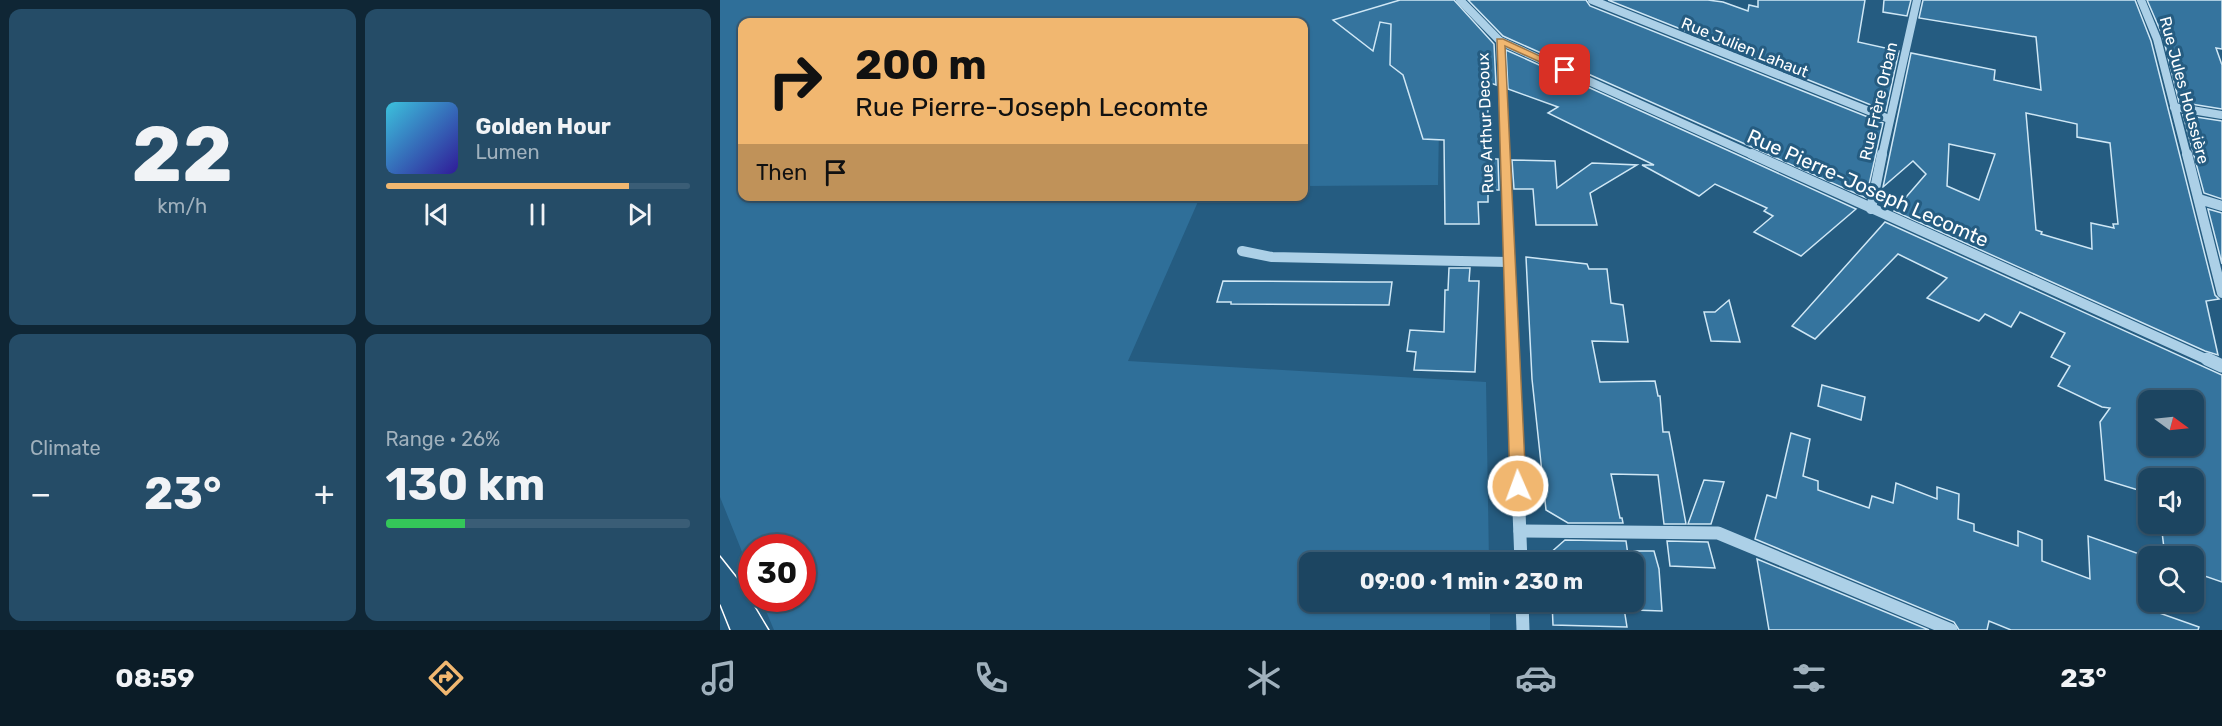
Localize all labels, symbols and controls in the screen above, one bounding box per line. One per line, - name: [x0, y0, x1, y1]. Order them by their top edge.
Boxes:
- street label: Rue Julien Lahaut: [1679, 13, 1811, 82]
- street label: Rue Jules Houssière: [2156, 14, 2213, 166]
- text: 200 m: [855, 40, 987, 90]
- street label: Rue Frère Orban: [1856, 40, 1901, 162]
- icon: right: [756, 42, 834, 120]
- pin: [1539, 44, 1590, 95]
- street label: Rue Arthur Decoux: [1474, 52, 1497, 194]
- icon: arrive: [1548, 53, 1581, 86]
- text: Rue Pierre-Joseph Lecomte: [855, 91, 1208, 123]
- text: 22: [132, 108, 233, 201]
- text: Golden Hour: [476, 113, 611, 140]
- street label: Rue Pierre-Joseph Lecomte: [1744, 124, 1992, 252]
- text: Lumen: [476, 140, 540, 164]
- icon: arrive: [819, 156, 852, 189]
- text: Then: [756, 159, 807, 186]
- text: km/h: [157, 194, 207, 218]
- icon: previous: [420, 198, 453, 231]
- icon: pause: [521, 198, 554, 231]
- icon: next: [623, 198, 656, 231]
- north arrow: [2138, 390, 2204, 456]
- map controls: [2138, 390, 2204, 612]
- text: Range · 26%: [386, 427, 500, 451]
- text: Climate: [30, 436, 101, 460]
- position arrow: [1486, 454, 1550, 518]
- text: 130 km: [386, 458, 545, 511]
- text: 23°: [144, 467, 221, 520]
- button: sound: [2138, 468, 2204, 534]
- text: −: [30, 474, 51, 513]
- text: +: [314, 474, 334, 513]
- speed limit sign: 30: [738, 534, 816, 612]
- button: search: [2138, 546, 2204, 612]
- text: 09:00 · 1 min · 230 m: [1360, 568, 1583, 595]
- icon: directions: [425, 657, 467, 699]
- icon: music: [698, 657, 740, 699]
- icon: phone: [970, 657, 1012, 699]
- icon: climate: [1243, 657, 1285, 699]
- icon: car: [1515, 657, 1557, 699]
- icon: filters: [1788, 657, 1830, 699]
- text: 08:59: [115, 662, 195, 694]
- text: 23°: [2060, 662, 2107, 694]

